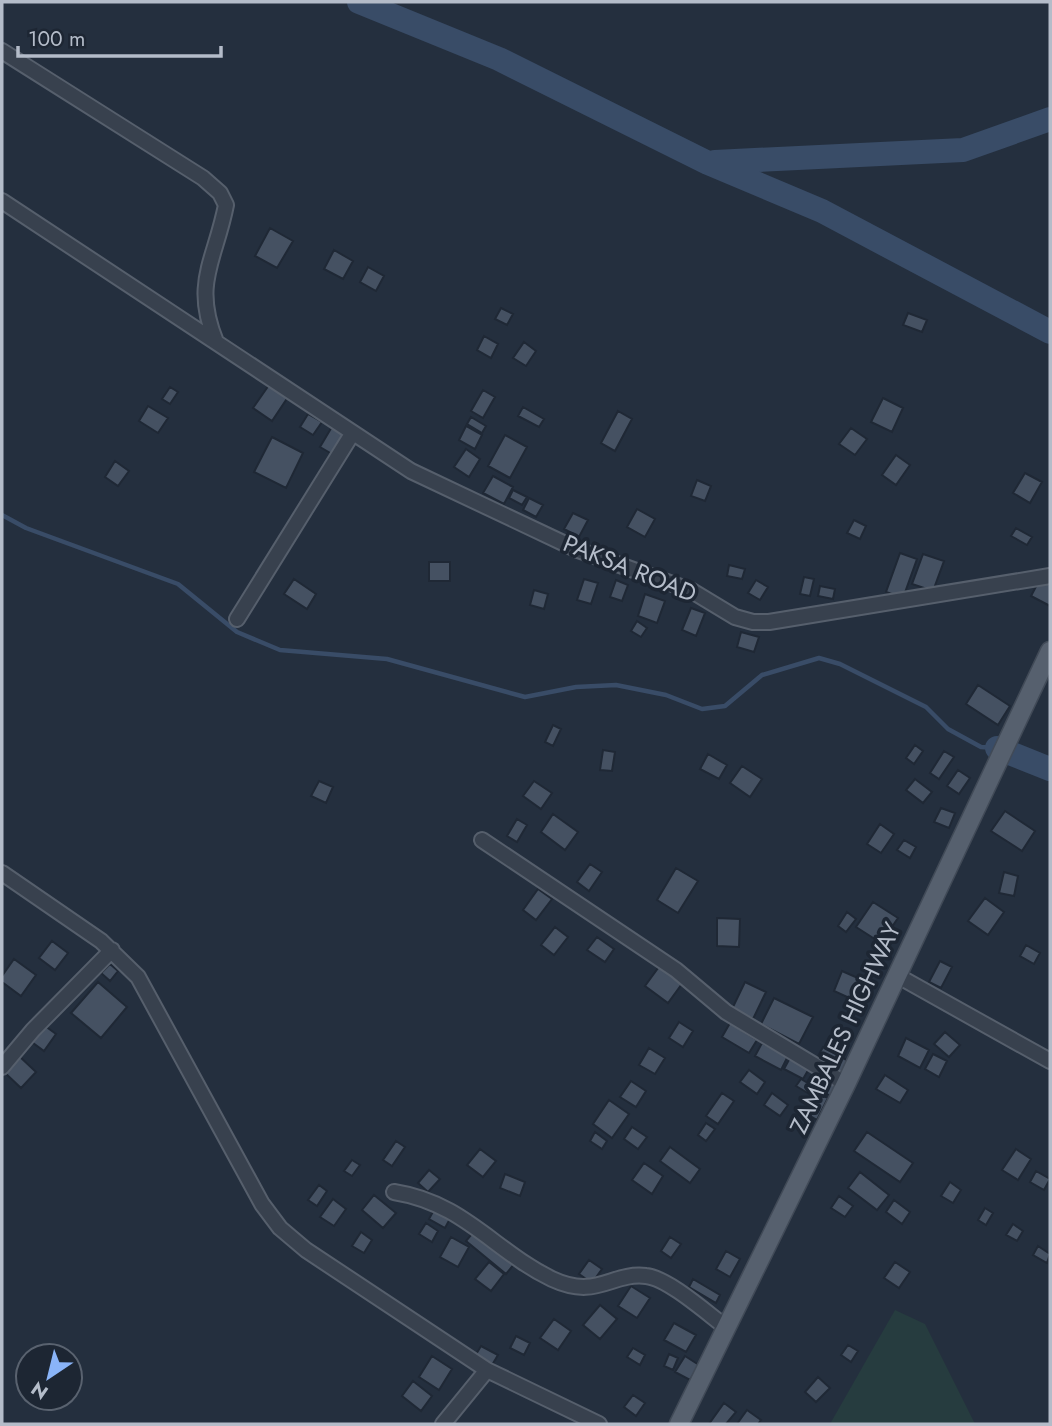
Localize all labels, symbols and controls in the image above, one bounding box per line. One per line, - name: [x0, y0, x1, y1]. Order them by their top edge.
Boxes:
- scale bar: [18, 14, 220, 58]
- text: 100 m: [28, 24, 85, 54]
- street label: PAKSA ROAD: [558, 525, 702, 611]
- street label: ZAMBALES HIGHWAY: [781, 916, 910, 1139]
- north arrow: [14, 1342, 84, 1412]
- text: N: [26, 1375, 53, 1406]

